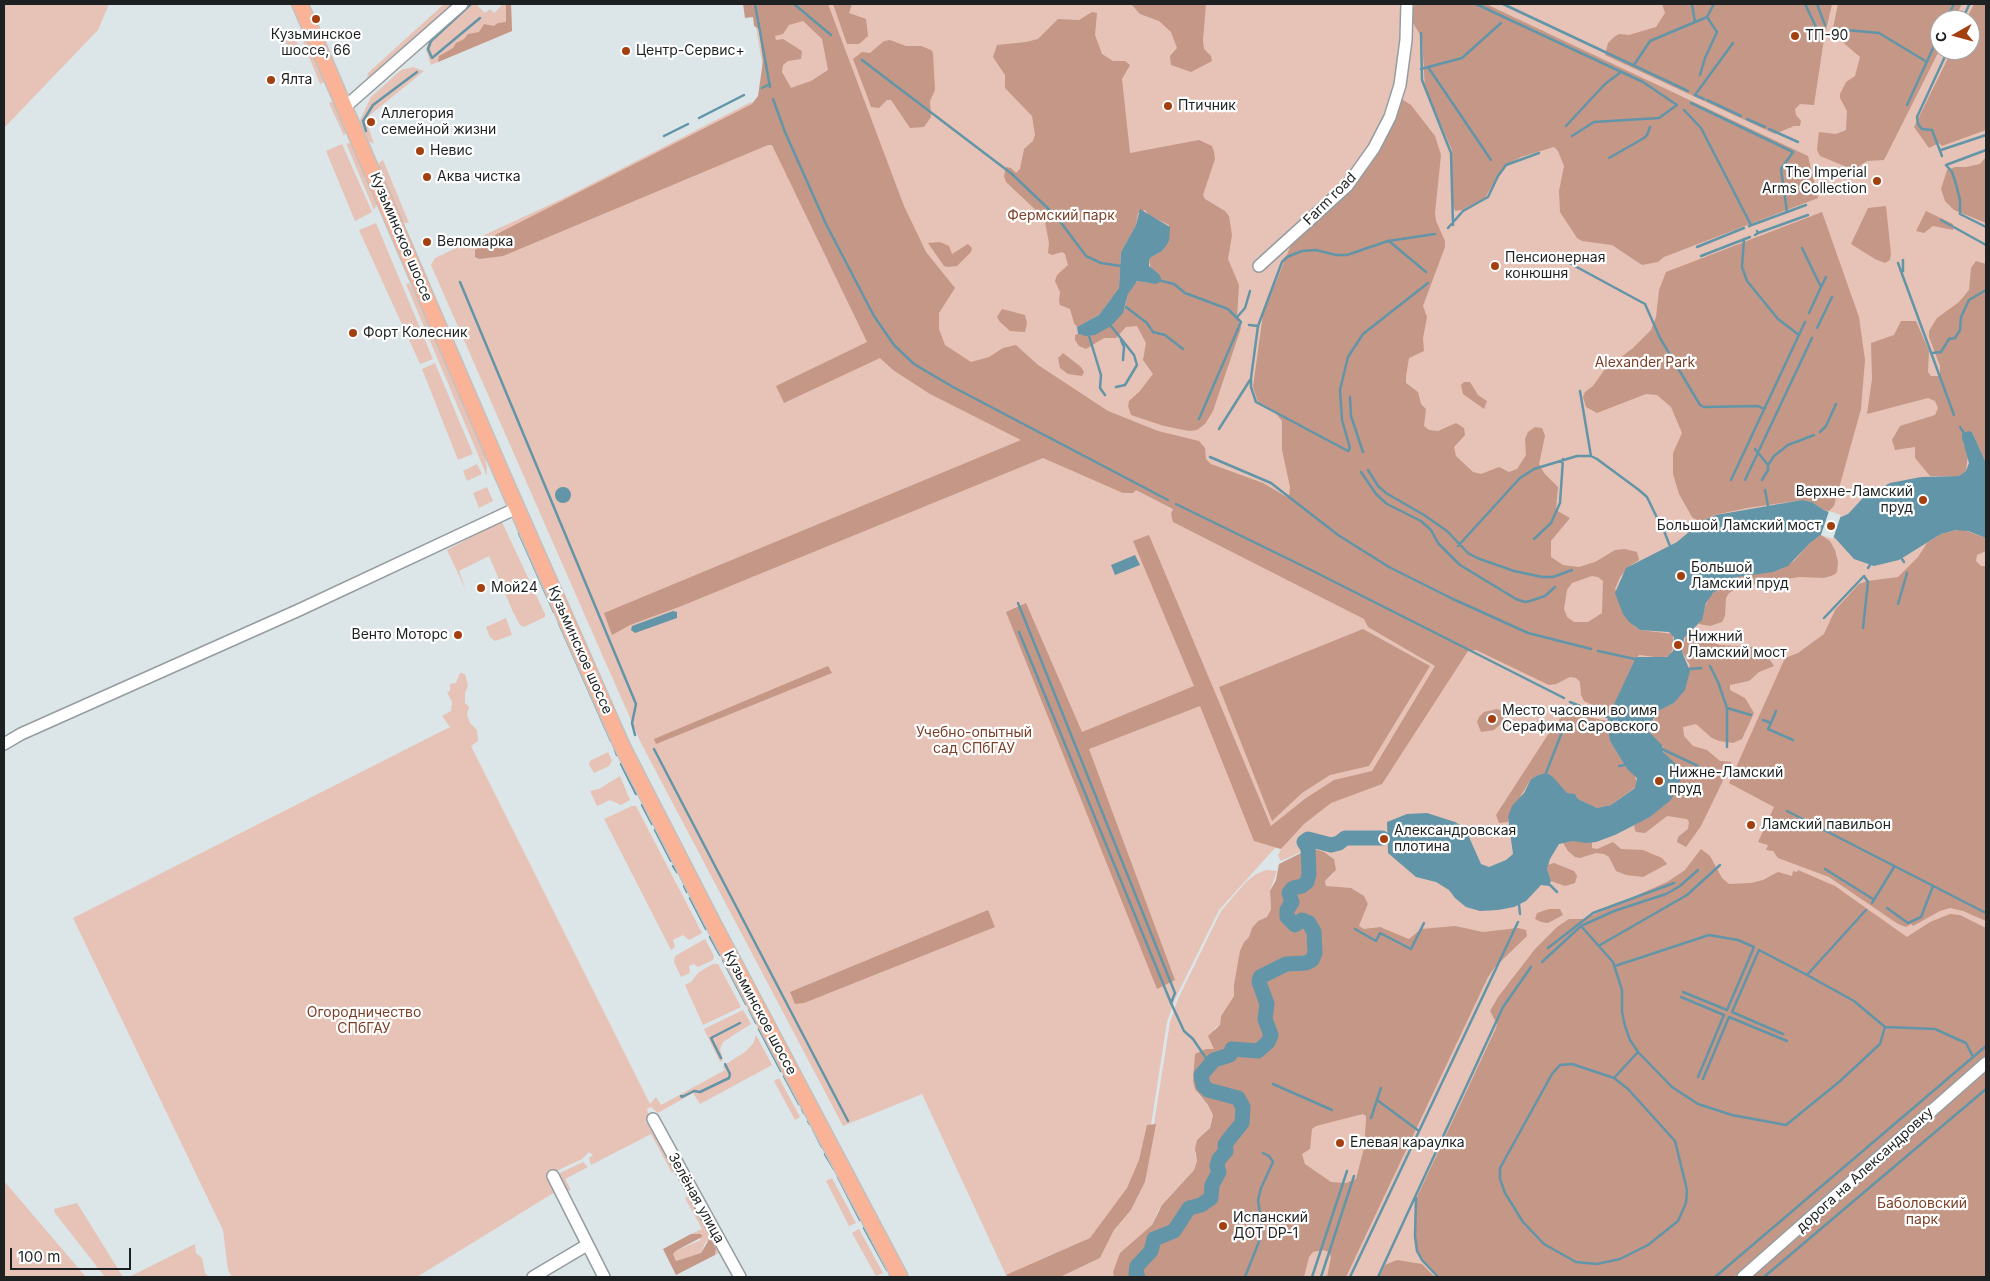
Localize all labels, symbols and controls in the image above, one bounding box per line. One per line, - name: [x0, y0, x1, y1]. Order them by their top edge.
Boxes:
- north arrow: [1930, 10, 1980, 60]
- marker: Кузьминское шоссе, 66: [310, 13, 322, 25]
- place label: Кузьминское шоссе, 66: [271, 27, 361, 59]
- place label: ТП-90: [1805, 28, 1848, 44]
- marker: ТП-90: [1789, 30, 1801, 42]
- text: С: [1932, 31, 1950, 43]
- place label: Центр-Сервис+: [636, 43, 745, 59]
- marker: Центр-Сервис+: [620, 45, 632, 57]
- place label: Ялта: [281, 72, 312, 88]
- marker: Ялта: [265, 74, 277, 86]
- place label: Птичник: [1178, 98, 1236, 114]
- marker: Птичник: [1162, 100, 1174, 112]
- place label: Аллегория семейной жизни: [381, 106, 496, 138]
- marker: Аллегория семейной жизни: [365, 116, 377, 128]
- place label: Невис: [430, 143, 473, 159]
- marker: Невис: [414, 145, 426, 157]
- place label: The Imperial Arms Collection: [1762, 165, 1867, 198]
- place label: Аква чистка: [437, 169, 521, 185]
- street label: Farm road: [1300, 169, 1360, 229]
- street label: Кузьминское шоссе: [366, 170, 436, 304]
- marker: Аква чистка: [421, 171, 433, 183]
- marker: The Imperial Arms Collection: [1871, 175, 1883, 187]
- park label: Фермский парк: [1007, 208, 1115, 224]
- place label: Веломарка: [437, 234, 513, 250]
- marker: Веломарка: [421, 236, 433, 248]
- place label: Пенсионерная конюшня: [1505, 250, 1605, 282]
- marker: Пенсионерная конюшня: [1489, 260, 1501, 272]
- place label: Форт Колесник: [363, 325, 468, 341]
- marker: Форт Колесник: [347, 327, 359, 339]
- park label: Alexander Park: [1595, 355, 1695, 371]
- place label: Верхне-Ламский пруд: [1796, 484, 1913, 516]
- marker: Верхне-Ламский пруд: [1917, 494, 1929, 506]
- place label: Большой Ламский мост: [1657, 518, 1821, 534]
- marker: Большой Ламский мост: [1825, 520, 1837, 532]
- place label: Большой Ламский пруд: [1691, 560, 1789, 592]
- marker: Большой Ламский пруд: [1675, 570, 1687, 582]
- place label: Мой24: [491, 580, 538, 596]
- marker: Мой24: [475, 582, 487, 594]
- street label: Кузьминское шоссе: [544, 583, 616, 717]
- place label: Венто Моторс: [351, 627, 448, 643]
- marker: Венто Моторс: [452, 629, 464, 641]
- place label: Нижний Ламский мост: [1688, 629, 1787, 662]
- marker: Нижний Ламский мост: [1672, 639, 1684, 651]
- place label: Место часовни во имя Серафима Саровского: [1502, 703, 1658, 736]
- marker: Место часовни во имя Серафима Саровского: [1486, 713, 1498, 725]
- park label: Учебно-опытный сад СПбГАУ: [916, 725, 1032, 758]
- place label: Нижне-Ламский пруд: [1669, 765, 1783, 798]
- marker: Нижне-Ламский пруд: [1653, 775, 1665, 787]
- place label: Ламский павильон: [1761, 817, 1891, 833]
- marker: Ламский павильон: [1745, 819, 1757, 831]
- place label: Александровская плотина: [1394, 823, 1516, 856]
- marker: Александровская плотина: [1378, 833, 1390, 845]
- street label: Кузьминское шоссе: [720, 948, 800, 1078]
- park label: Огородничество СПбГАУ: [307, 1005, 421, 1038]
- street label: дорога на Александровку: [1793, 1104, 1937, 1236]
- place label: Елевая караулка: [1350, 1135, 1465, 1151]
- marker: Елевая караулка: [1334, 1137, 1346, 1149]
- street label: Зелёная улица: [664, 1150, 728, 1246]
- park label: Баболовский парк: [1877, 1196, 1967, 1228]
- place label: Испанский ДОТ DP-1: [1233, 1210, 1308, 1242]
- marker: Испанский ДОТ DP-1: [1217, 1220, 1229, 1232]
- scale bar: [12, 1238, 134, 1270]
- text: 100 m: [18, 1247, 60, 1266]

